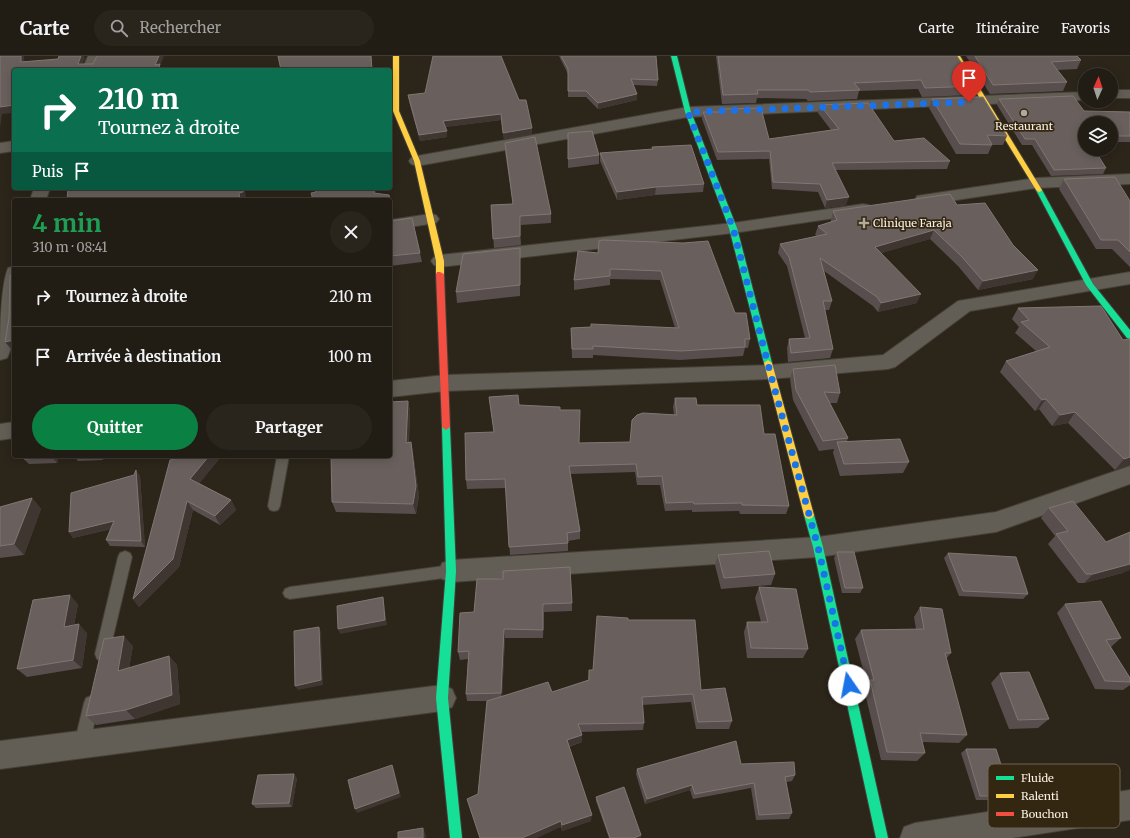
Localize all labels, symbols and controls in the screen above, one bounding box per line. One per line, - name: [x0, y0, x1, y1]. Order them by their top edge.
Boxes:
- search box: [94, 10, 374, 46]
- text: Carte: [20, 16, 70, 40]
- icon: search: [108, 17, 130, 39]
- text: Rechercher: [140, 18, 221, 37]
- text: Carte: [919, 19, 954, 37]
- text: Itinéraire: [976, 19, 1039, 37]
- text: Favoris: [1061, 19, 1110, 37]
- pin: [952, 61, 986, 102]
- icon: arrive: [958, 67, 980, 89]
- north arrow: [1078, 68, 1118, 108]
- map controls: [1078, 68, 1118, 156]
- text: 210 m: [98, 81, 179, 117]
- icon: right: [32, 84, 84, 136]
- marker: Restaurant: [1019, 108, 1029, 118]
- text: Tournez à droite: [98, 116, 240, 139]
- button: layers: [1078, 116, 1118, 156]
- place label: Restaurant: [995, 119, 1054, 133]
- icon: arrive: [71, 160, 93, 182]
- text: Puis: [32, 162, 63, 181]
- text: 4 min: [32, 208, 102, 239]
- button: close: [330, 211, 372, 253]
- place label: Clinique Faraja: [873, 216, 952, 230]
- marker: Clinique Faraja: [858, 217, 870, 229]
- text: 310 m · 08:41: [32, 239, 107, 256]
- icon: right: [32, 286, 54, 308]
- text: Tournez à droite: [66, 287, 187, 306]
- text: 210 m: [329, 287, 372, 306]
- icon: arrive: [32, 346, 54, 368]
- text: Arrivée à destination: [66, 347, 221, 366]
- text: 100 m: [328, 347, 372, 366]
- button: Quitter: [32, 404, 198, 450]
- button: Partager: [206, 404, 372, 450]
- position arrow: [828, 664, 870, 706]
- legend: [988, 764, 1120, 828]
- text: Fluide: [1021, 771, 1054, 785]
- text: Ralenti: [1021, 789, 1059, 803]
- text: Bouchon: [1021, 807, 1069, 821]

